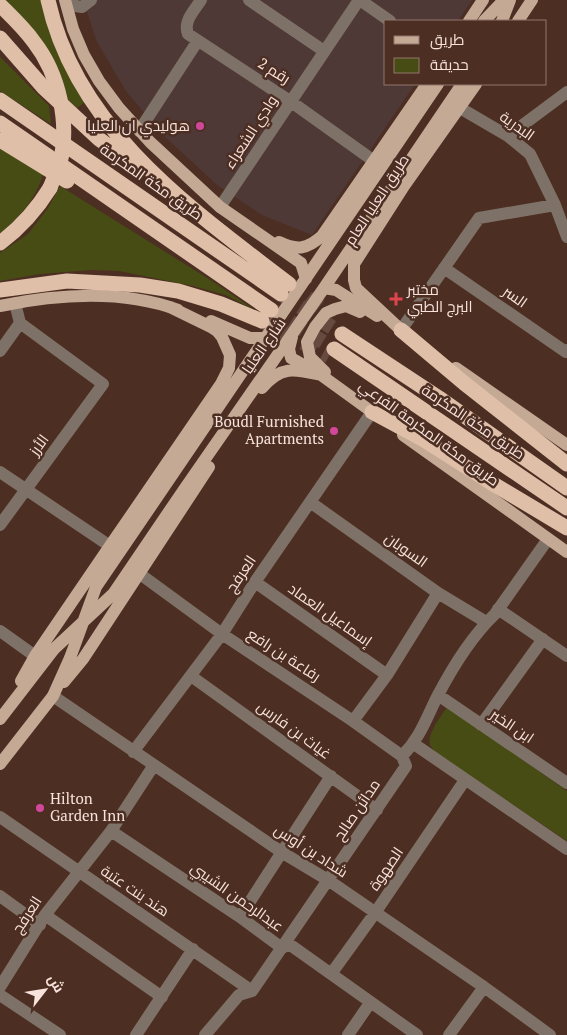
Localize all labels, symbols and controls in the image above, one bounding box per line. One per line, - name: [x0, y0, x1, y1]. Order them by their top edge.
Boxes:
- legend: [384, 20, 547, 85]
- text: طريق: [430, 29, 464, 50]
- street label: رقم 2: [254, 53, 294, 89]
- text: حديقة: [430, 54, 469, 74]
- street label: وادي الشعراء: [219, 91, 284, 174]
- street label: البدرية: [496, 106, 539, 144]
- place label: هوليدي ان العليا: [87, 115, 190, 138]
- marker: هوليدي ان العليا: [194, 120, 206, 132]
- street label: طريق مكة المكرمة: [96, 138, 207, 225]
- street label: طريق العليا العام: [339, 150, 414, 249]
- place label: مختبر البرج الطبي: [406, 279, 472, 319]
- street label: السر: [499, 280, 532, 312]
- marker: مختبر البرج الطبي: [389, 292, 403, 306]
- street label: شارع العليا: [237, 314, 291, 378]
- street label: طريق مكة المكرمة الفرعي: [354, 375, 504, 492]
- street label: طريق مكة المكرمة: [417, 379, 529, 464]
- place label: Boudl Furnished Apartments: [214, 411, 324, 448]
- marker: Boudl Furnished Apartments: [328, 425, 340, 437]
- street label: الأرز: [23, 430, 53, 460]
- street label: السوبان: [381, 527, 432, 572]
- street label: العرفج: [220, 551, 262, 597]
- street label: إسماعيل العماد: [284, 578, 376, 651]
- street label: رفاعة بن رافع: [243, 623, 325, 687]
- street label: غياث بن فارس: [253, 696, 336, 764]
- street label: ابن الخير: [486, 703, 538, 748]
- street label: مدائن صالح: [328, 775, 386, 845]
- place label: Hilton Garden Inn: [50, 788, 125, 825]
- marker: Hilton Garden Inn: [34, 802, 46, 814]
- street label: شداد بن أوس: [270, 819, 352, 882]
- street label: الصهوة: [363, 843, 408, 895]
- street label: عبدالرحمن الشيبي: [186, 857, 288, 938]
- street label: هند بنت عتبة: [97, 860, 174, 920]
- street label: العرفج: [7, 892, 47, 938]
- north arrow: [20, 965, 70, 1015]
- text: ش: [44, 970, 69, 996]

